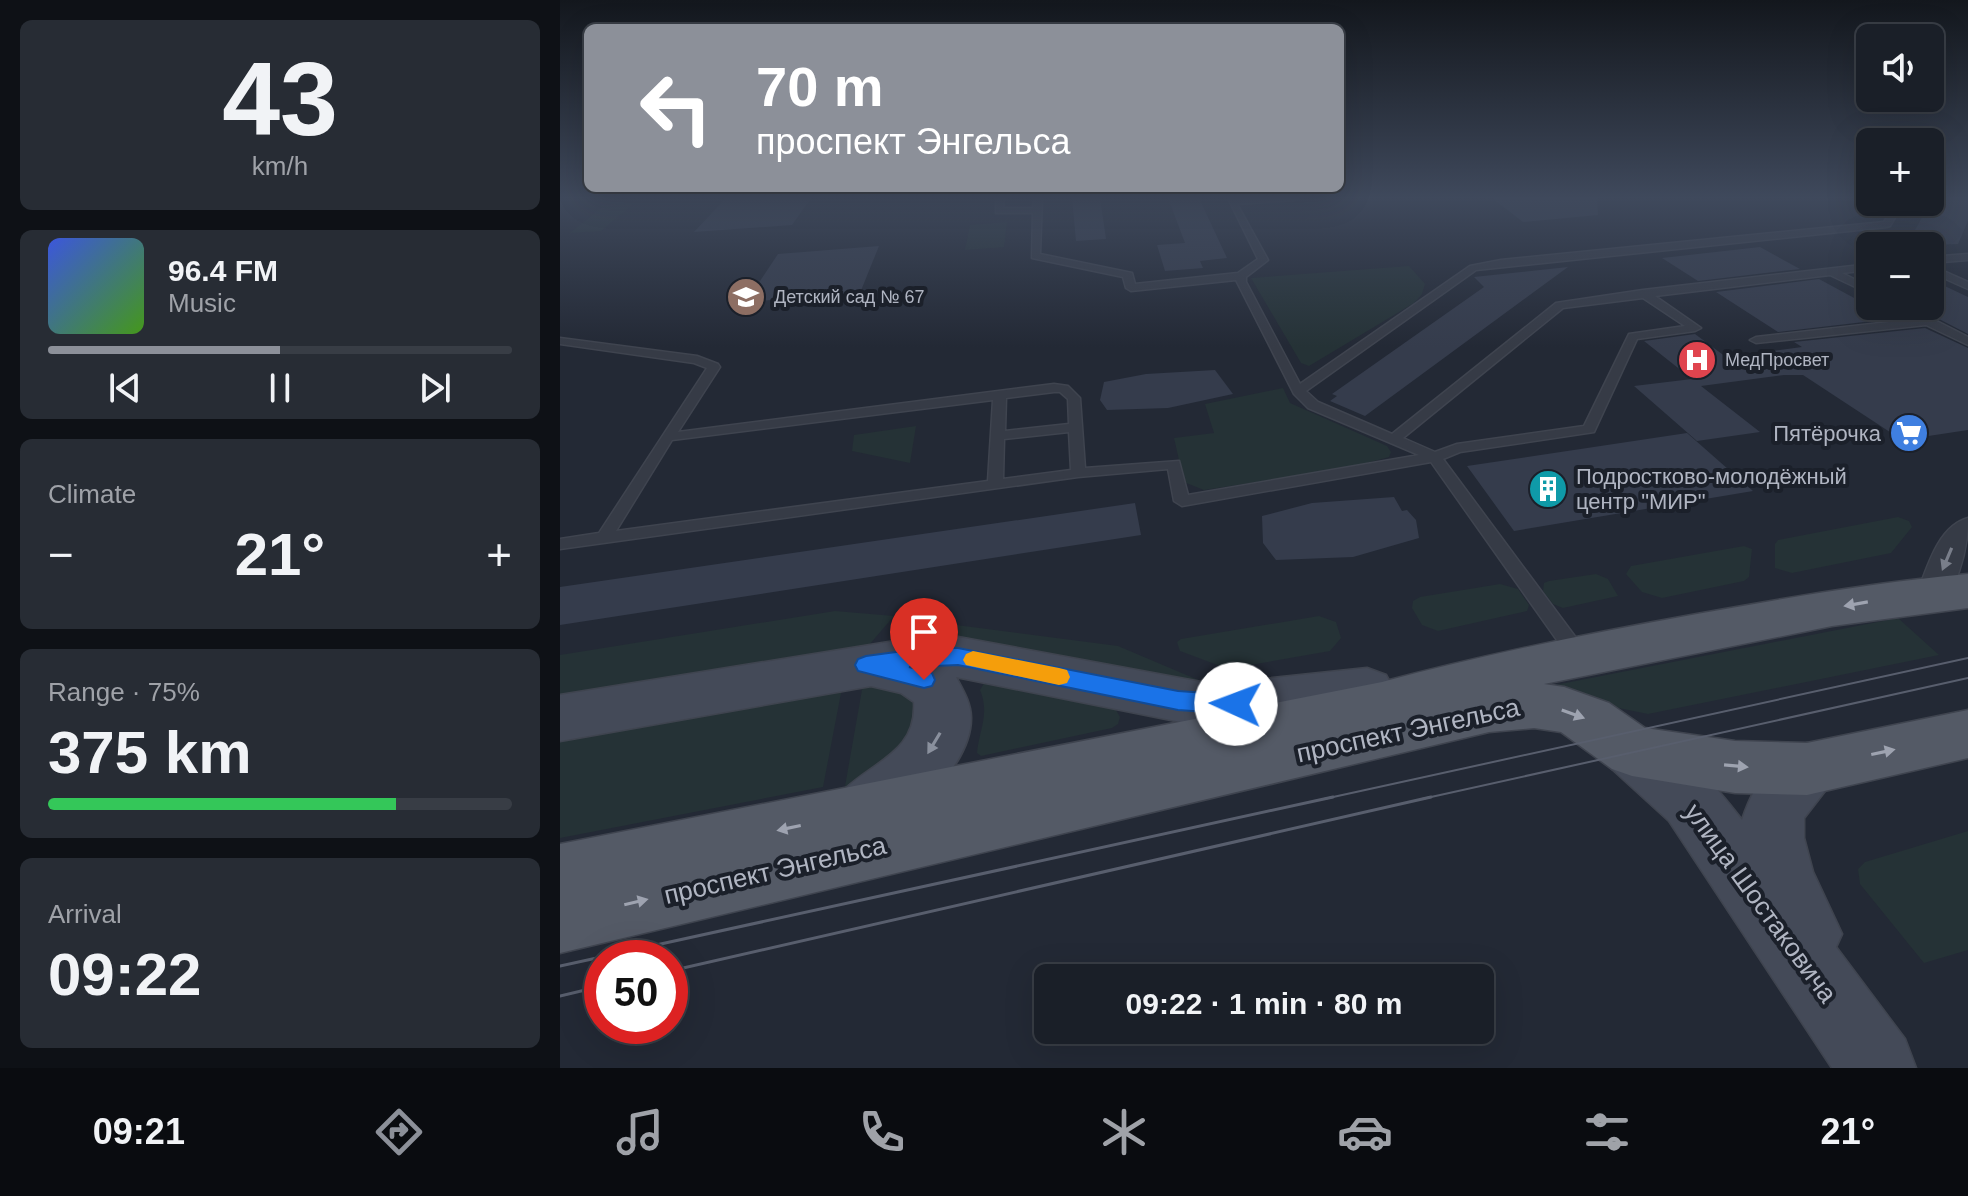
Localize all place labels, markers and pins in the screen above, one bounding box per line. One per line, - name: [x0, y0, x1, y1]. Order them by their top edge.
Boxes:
- school or university icon: Детский сад № 67: [725, 276, 767, 318]
- place label: Детский сад № 67: [774, 287, 924, 307]
- hospital icon: МедПросвет: [1676, 339, 1718, 381]
- place label: МедПросвет: [1725, 350, 1829, 370]
- supermarket icon: Пятёрочка: [1888, 412, 1930, 454]
- place label: Пятёрочка: [1773, 421, 1882, 446]
- place label: Подростково-молодёжный центр "МИР": [1576, 464, 1847, 514]
- building icon: Подростково-молодёжный центр "МИР": [1527, 468, 1569, 510]
- pin: [890, 598, 958, 680]

